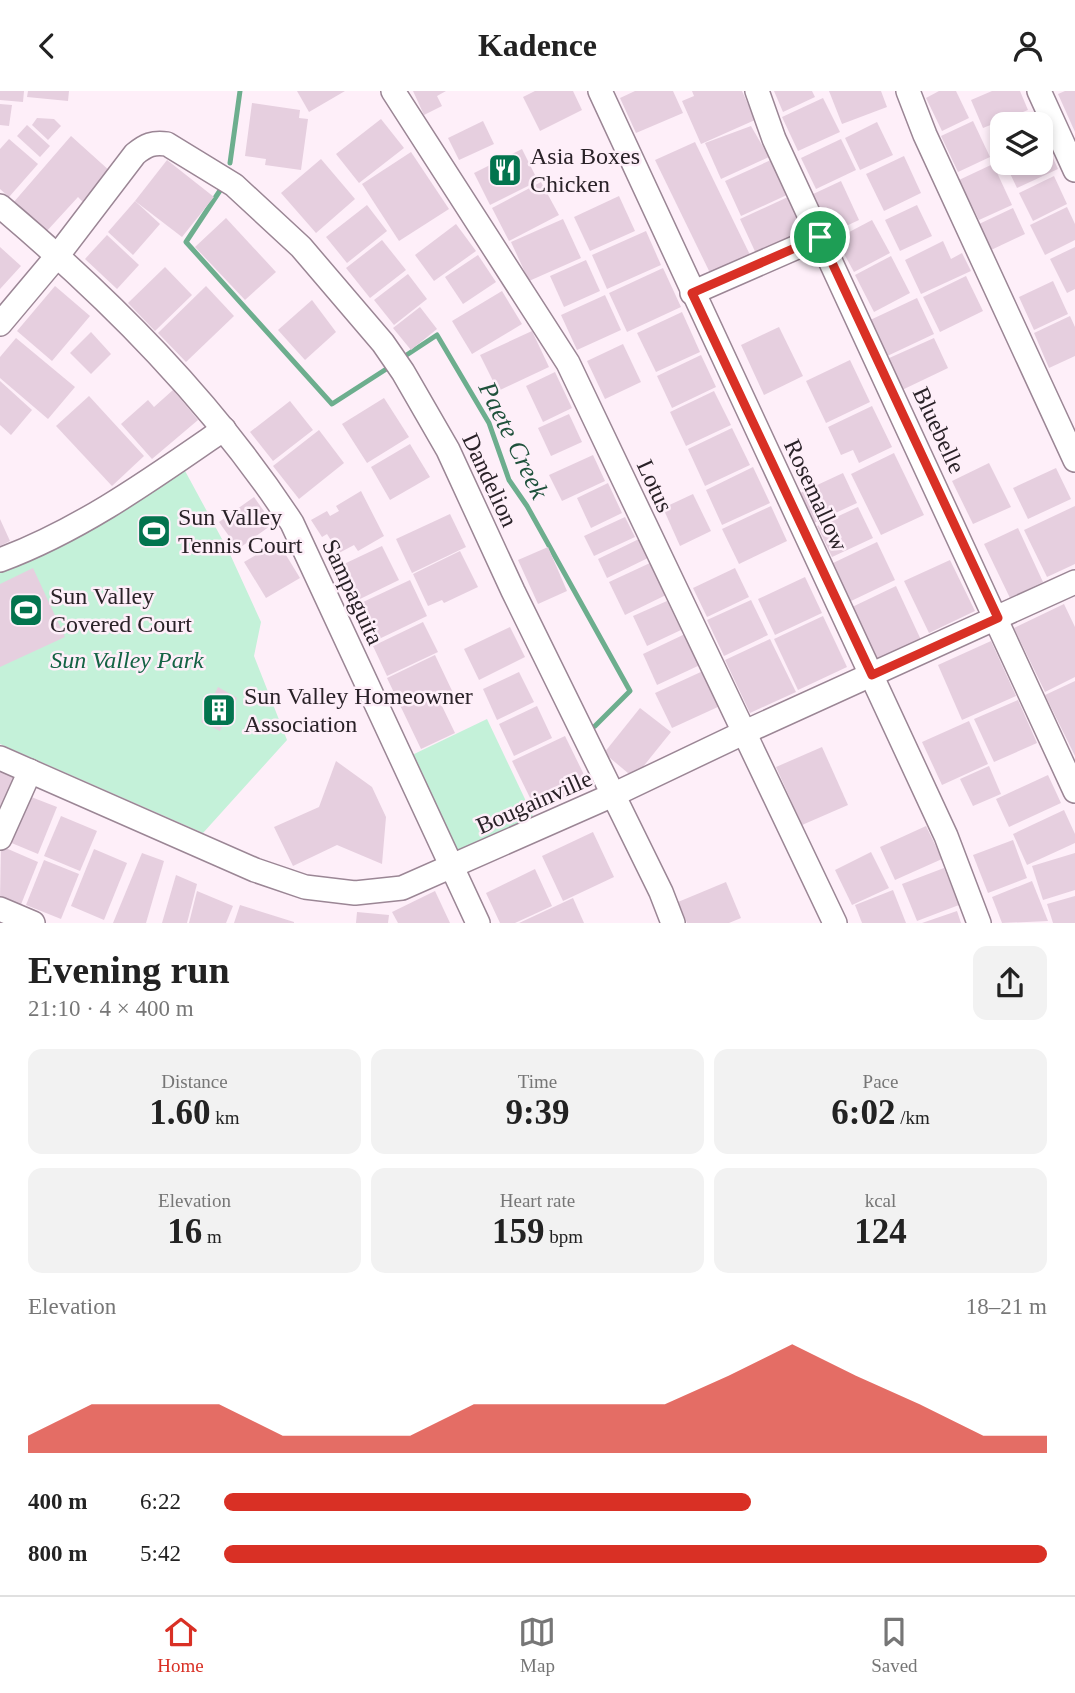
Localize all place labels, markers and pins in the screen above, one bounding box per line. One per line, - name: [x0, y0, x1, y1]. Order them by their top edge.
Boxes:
- place label: Asia Boxes Chicken: [530, 143, 640, 197]
- restaurant icon: Asia Boxes Chicken: [486, 151, 524, 189]
- pin: [790, 207, 850, 267]
- place label: Sun Valley Tennis Court: [178, 504, 303, 558]
- sports icon: Sun Valley Tennis Court: [135, 512, 173, 550]
- place label: Sun Valley Covered Court: [50, 583, 192, 637]
- sports icon: Sun Valley Covered Court: [7, 591, 45, 629]
- place label: Sun Valley Homeowner Association: [244, 683, 473, 737]
- building icon: Sun Valley Homeowner Association: [200, 691, 238, 729]

